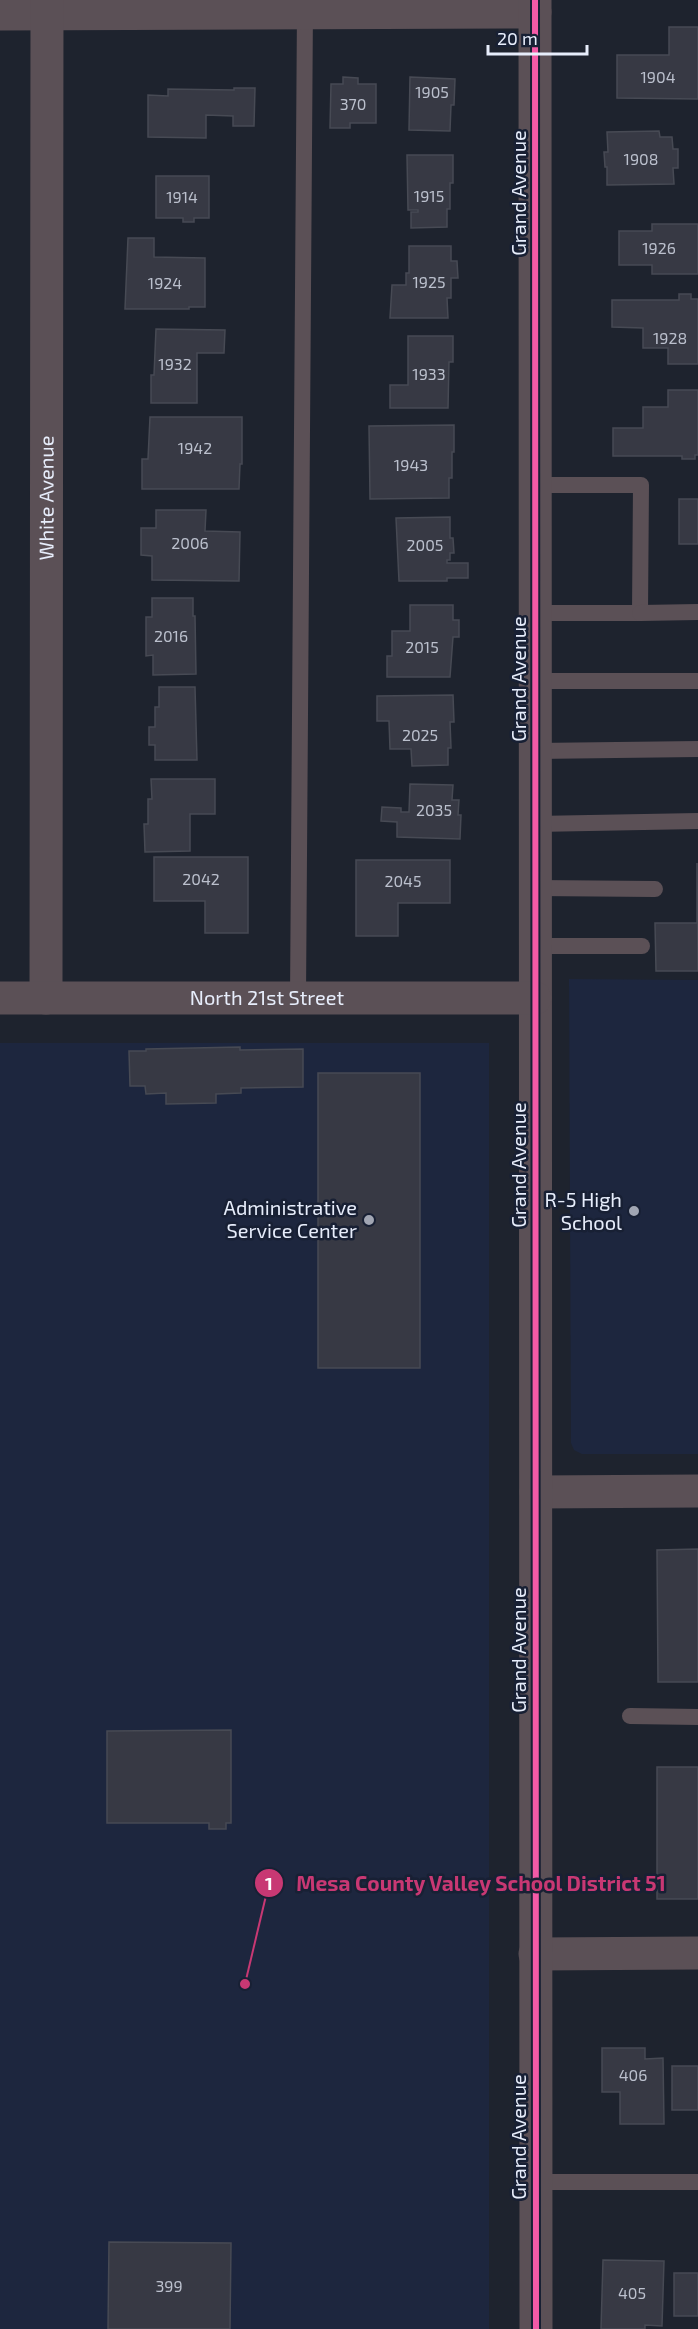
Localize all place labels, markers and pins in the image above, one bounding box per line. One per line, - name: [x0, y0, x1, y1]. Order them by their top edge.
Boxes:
- place label: R-5 High School: [544, 1187, 622, 1234]
- place label: Administrative Service Center: [223, 1195, 357, 1242]
- marker: R-5 High School: [627, 1204, 641, 1218]
- marker: Administrative Service Center: [362, 1213, 376, 1227]
- callout: Mesa County Valley School District 51: [254, 1864, 679, 1903]

